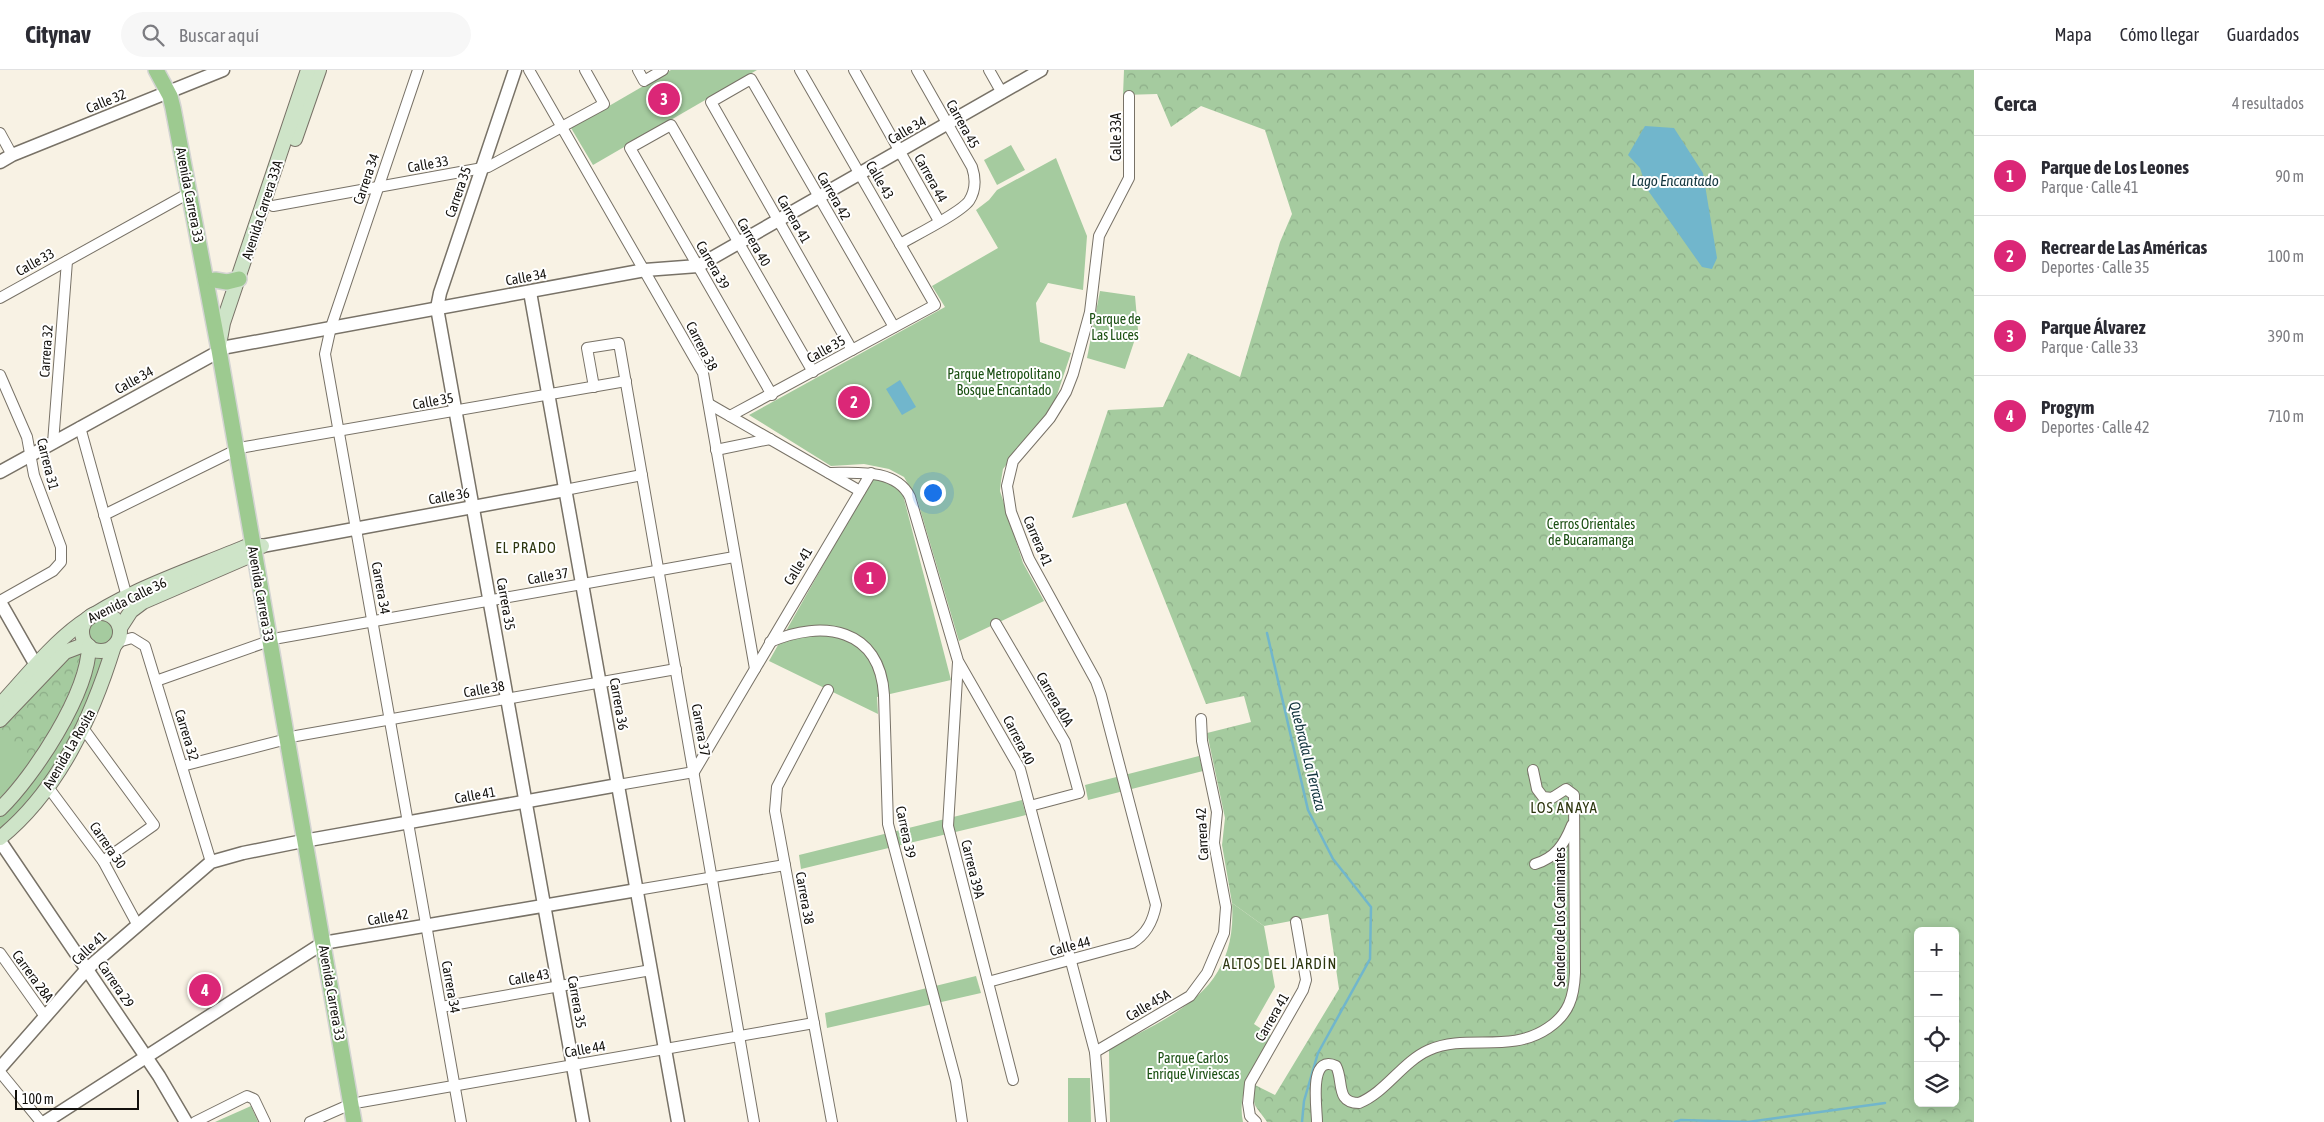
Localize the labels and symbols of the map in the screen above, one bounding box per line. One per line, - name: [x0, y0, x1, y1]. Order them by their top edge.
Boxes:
- pin: 3: [648, 80, 680, 118]
- street label: Calle 32: [84, 86, 128, 116]
- street label: Carrera 45: [943, 97, 983, 151]
- street label: Calle 34: [885, 112, 929, 147]
- street label: Calle 33A: [1108, 113, 1124, 161]
- street label: Avenida Carrera 33: [173, 146, 207, 244]
- street label: Carrera 34: [350, 151, 382, 207]
- street label: Carrera 44: [911, 151, 951, 205]
- street label: Calle 33: [406, 153, 450, 175]
- street label: Avenida Carrera 33A: [238, 158, 286, 262]
- street label: Calle 43: [863, 158, 897, 202]
- street label: Carrera 35: [442, 164, 474, 220]
- street label: Carrera 42: [814, 169, 854, 223]
- water label: Lago Encantado: [1631, 172, 1719, 189]
- street label: Carrera 41: [774, 192, 814, 246]
- street label: Carrera 40: [734, 215, 774, 269]
- street label: Carrera 39: [693, 238, 733, 292]
- street label: Calle 33: [13, 245, 57, 279]
- street label: Calle 34: [504, 265, 548, 288]
- park label: Parque de Las Luces: [1089, 311, 1141, 343]
- street label: Carrera 38: [683, 319, 721, 374]
- street label: Carrera 32: [36, 324, 56, 378]
- street label: Calle 35: [804, 332, 848, 366]
- street label: Calle 34: [112, 363, 156, 397]
- park label: Parque Metropolitano Bosque Encantado: [947, 366, 1061, 398]
- pin: 2: [838, 383, 870, 421]
- street label: Calle 35: [411, 390, 455, 412]
- street label: Carrera 31: [34, 436, 62, 492]
- your location: [920, 480, 946, 506]
- street label: Calle 36: [427, 484, 471, 507]
- street label: Carrera 41: [1020, 514, 1056, 568]
- park label: Cerros Orientales de Bucaramanga: [1547, 516, 1635, 548]
- district label: EL PRADO: [495, 539, 557, 556]
- street label: Calle 41: [780, 544, 816, 588]
- street label: Avenida Carrera 33: [245, 545, 277, 643]
- pin: 1: [854, 559, 886, 597]
- street label: Carrera 34: [369, 561, 394, 616]
- street label: Calle 37: [526, 565, 570, 587]
- street label: Avenida Calle 36: [85, 574, 169, 626]
- street label: Carrera 35: [494, 577, 518, 631]
- street label: Carrera 40A: [1033, 669, 1077, 729]
- street label: Calle 38: [462, 677, 506, 700]
- street label: Carrera 36: [607, 677, 632, 732]
- water label: Quebrada La Terraza: [1286, 700, 1330, 812]
- street label: Carrera 37: [689, 703, 713, 757]
- street label: Avenida La Rosita: [40, 706, 98, 792]
- street label: Carrera 32: [172, 707, 202, 763]
- street label: Carrera 40: [1000, 713, 1038, 768]
- street label: Calle 41: [453, 784, 497, 806]
- district label: LOS ANAYA: [1530, 799, 1598, 816]
- street label: Carrera 39: [893, 804, 919, 860]
- street label: Carrera 42: [1193, 807, 1211, 861]
- street label: Carrera 30: [87, 819, 130, 872]
- street label: Carrera 39A: [958, 838, 988, 900]
- street label: Sendero de Los Caminantes: [1552, 847, 1568, 987]
- street label: Carrera 38: [793, 871, 818, 926]
- street label: Calle 42: [366, 906, 410, 928]
- street label: Calle 41: [68, 928, 110, 968]
- street label: Calle 44: [1048, 933, 1093, 959]
- street label: Avenida Carrera 33: [316, 944, 348, 1042]
- street label: Carrera 28A: [9, 947, 57, 1005]
- district label: ALTOS DEL JARDÍN: [1223, 955, 1337, 972]
- street label: Carrera 29: [95, 958, 137, 1010]
- street label: Carrera 34: [439, 960, 464, 1015]
- street label: Calle 43: [507, 966, 551, 988]
- pin: 4: [189, 971, 221, 1009]
- street label: Carrera 35: [565, 975, 589, 1029]
- street label: Calle 45A: [1123, 986, 1173, 1024]
- street label: Carrera 41: [1252, 990, 1292, 1044]
- street label: Calle 44: [563, 1037, 607, 1060]
- park label: Parque Carlos Enrique Virviescas: [1147, 1050, 1240, 1082]
- scale bar: [15, 1087, 139, 1110]

